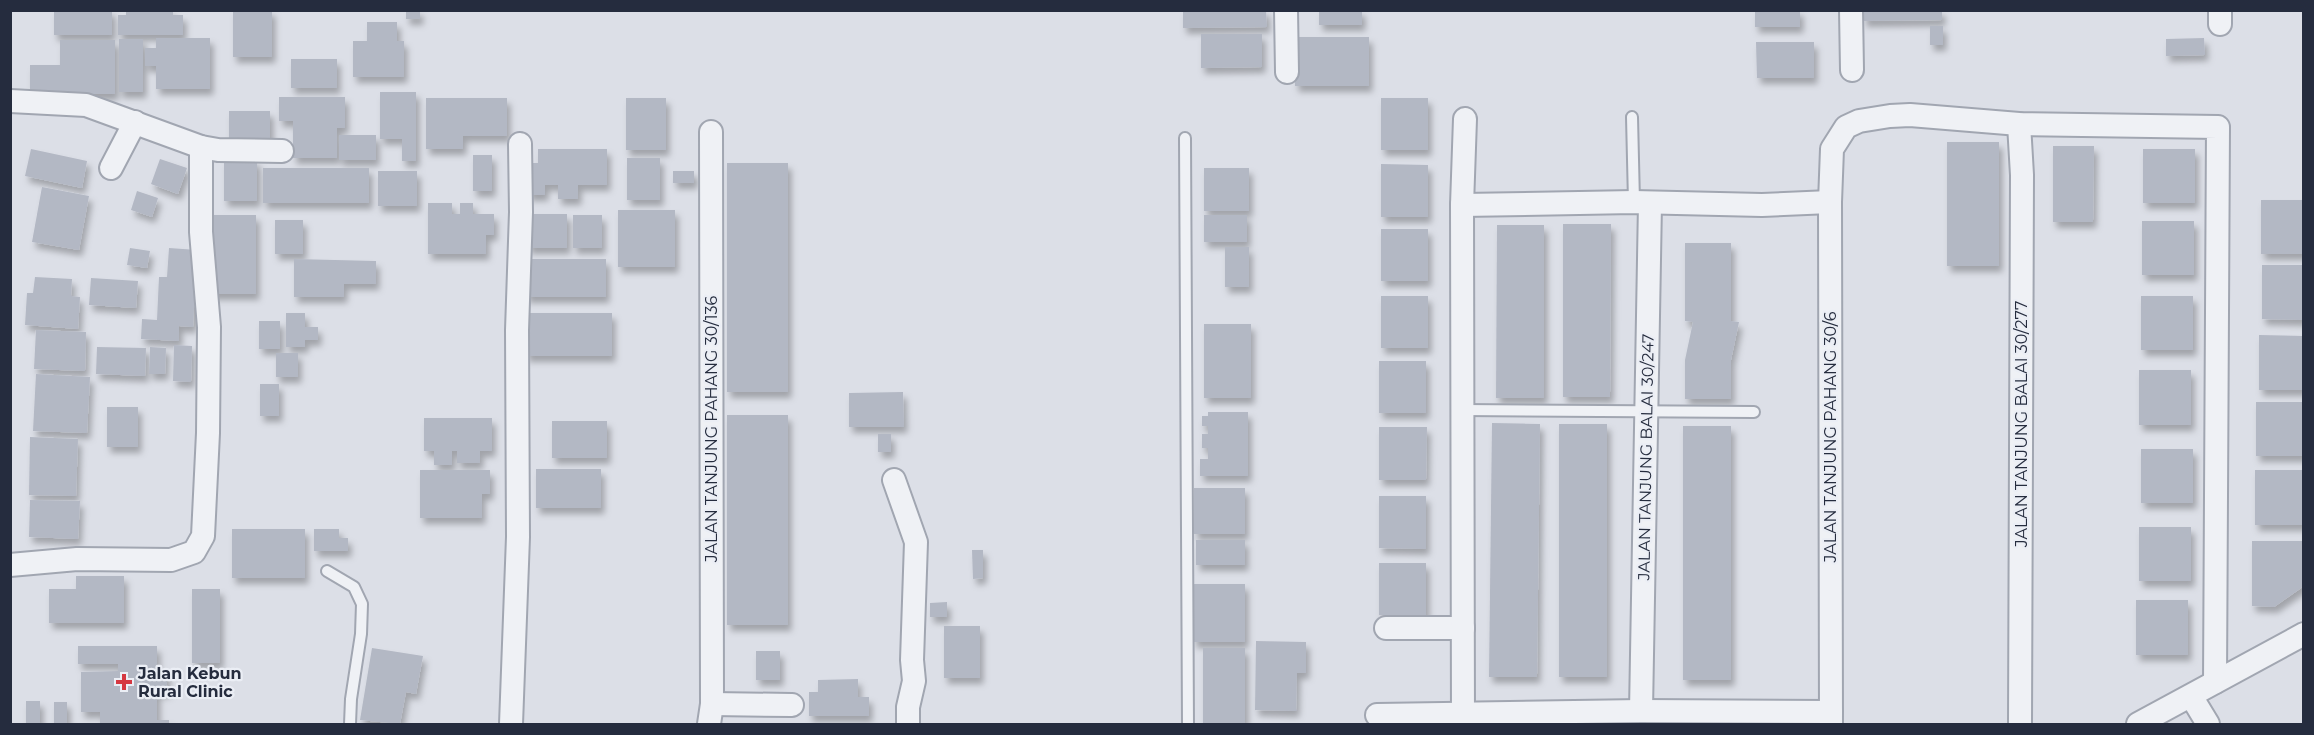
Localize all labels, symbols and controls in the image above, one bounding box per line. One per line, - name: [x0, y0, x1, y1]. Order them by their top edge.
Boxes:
- street label: JALAN TANJUNG PAHANG 30/136: [702, 295, 721, 563]
- street label: JALAN TANJUNG BALAI 30/277: [2012, 301, 2031, 548]
- street label: JALAN TANJUNG PAHANG 30/6: [1821, 311, 1840, 564]
- street label: JALAN TANJUNG BALAI 30/247: [1634, 334, 1658, 581]
- place label: Jalan Kebun Rural Clinic: [137, 664, 241, 701]
- marker: Jalan Kebun Rural Clinic: [115, 673, 133, 691]

